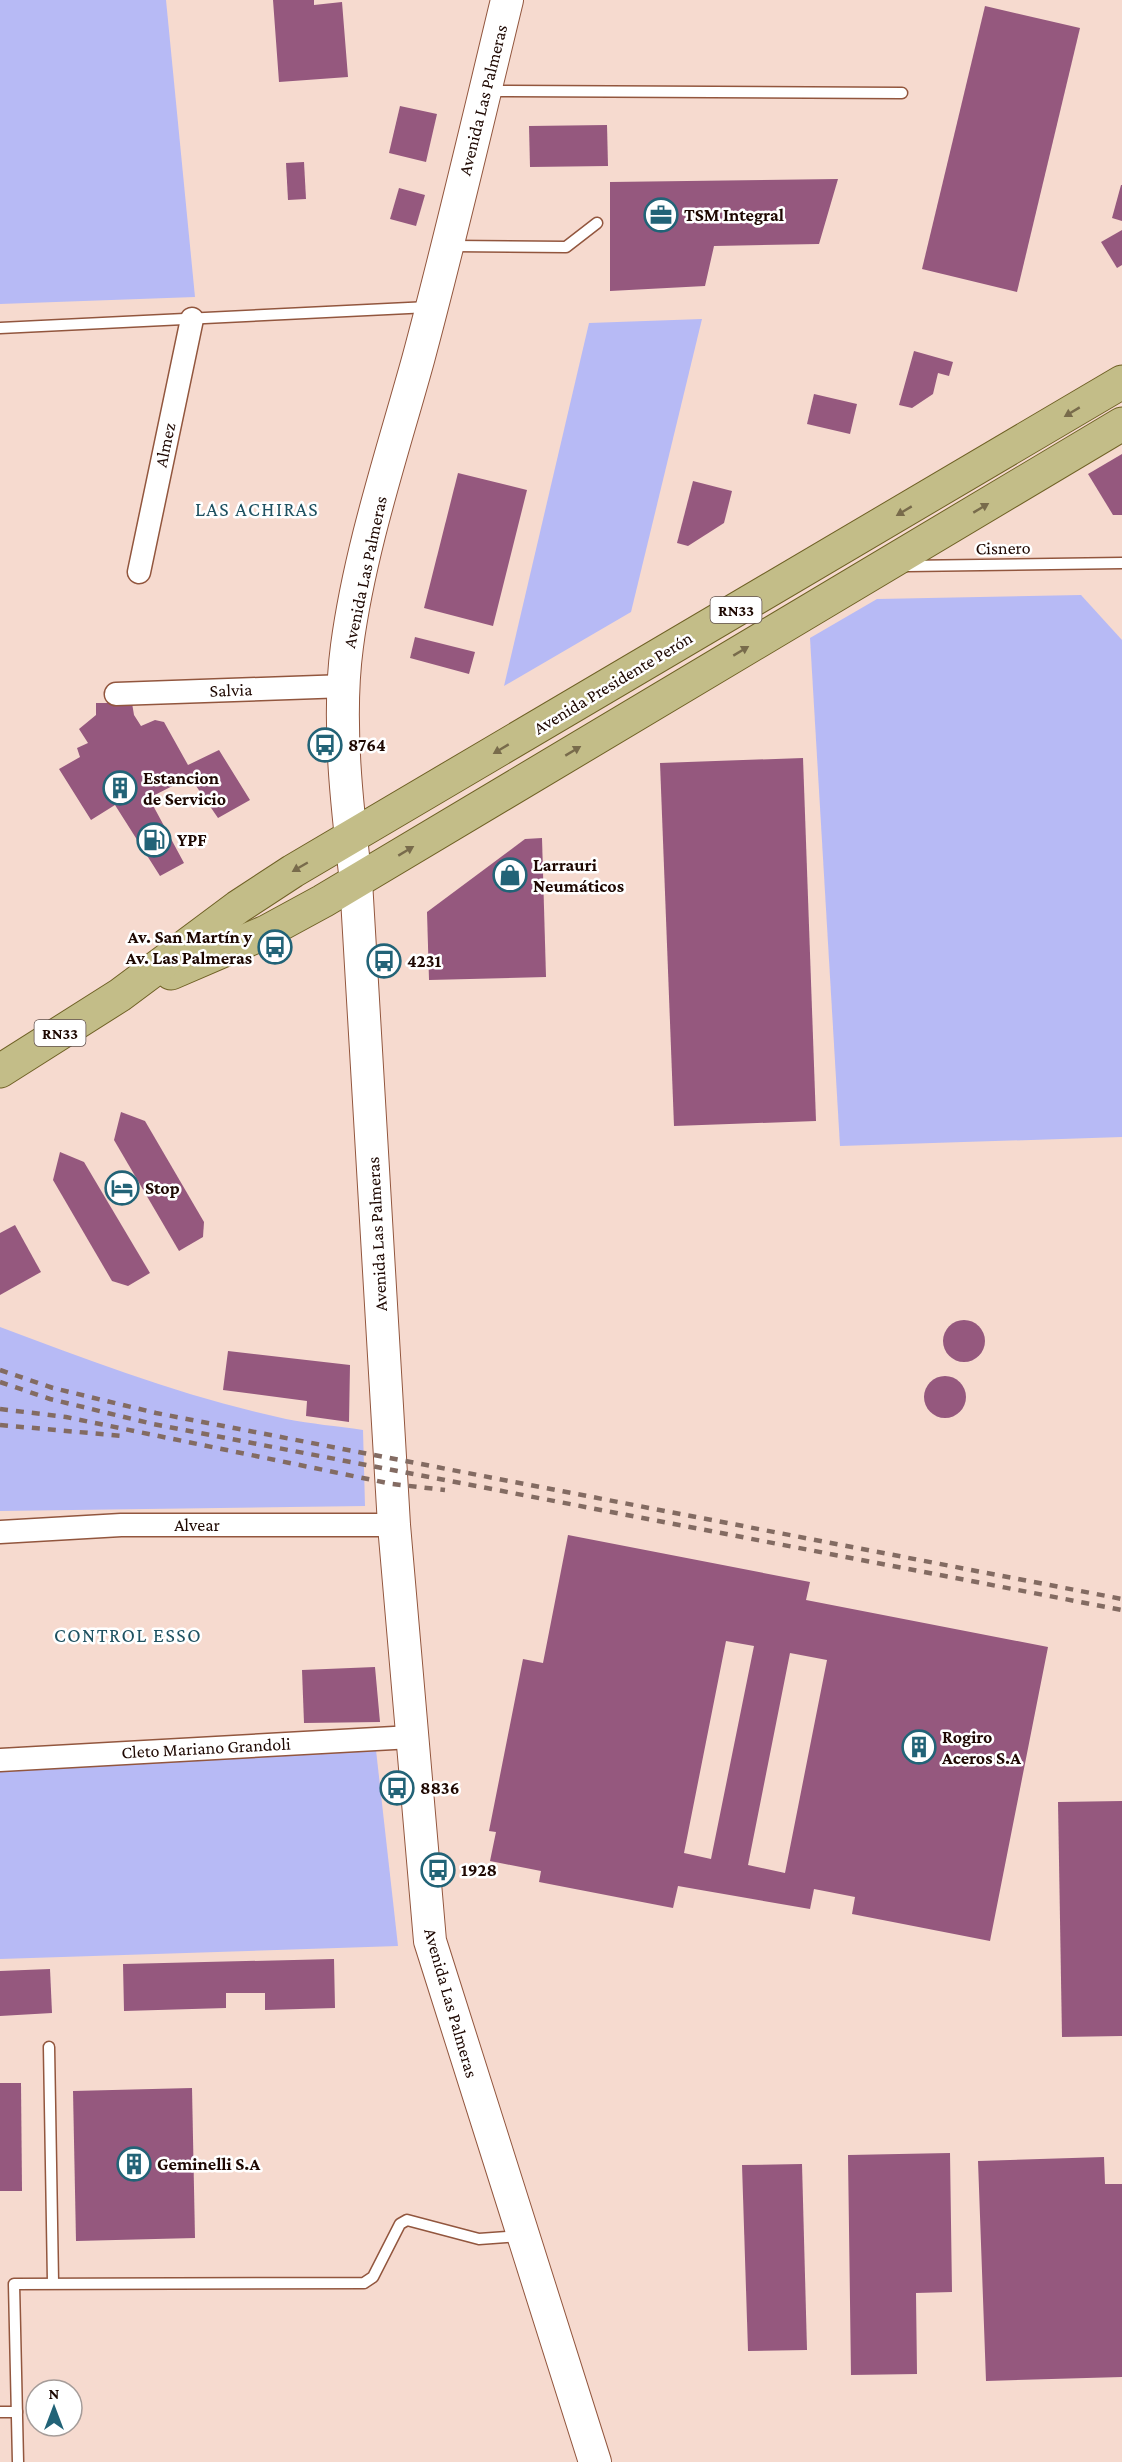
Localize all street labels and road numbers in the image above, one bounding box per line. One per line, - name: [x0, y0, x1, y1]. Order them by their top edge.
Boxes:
- street label: Avenida Las Palmeras: [455, 22, 511, 178]
- street label: Almez: [151, 421, 180, 469]
- street label: Avenida Las Palmeras: [339, 494, 391, 650]
- street label: Cisnero: [975, 538, 1031, 558]
- road number: RN33: [710, 597, 762, 623]
- street label: Avenida Presidente Perón: [530, 628, 696, 738]
- street label: Salvia: [209, 679, 253, 701]
- road number: RN33: [34, 1020, 86, 1046]
- street label: Avenida Las Palmeras: [363, 1156, 391, 1312]
- street label: Alvear: [174, 1515, 220, 1535]
- street label: Cleto Mariano Grandoli: [121, 1734, 291, 1762]
- street label: Avenida Las Palmeras: [420, 1926, 482, 2080]

